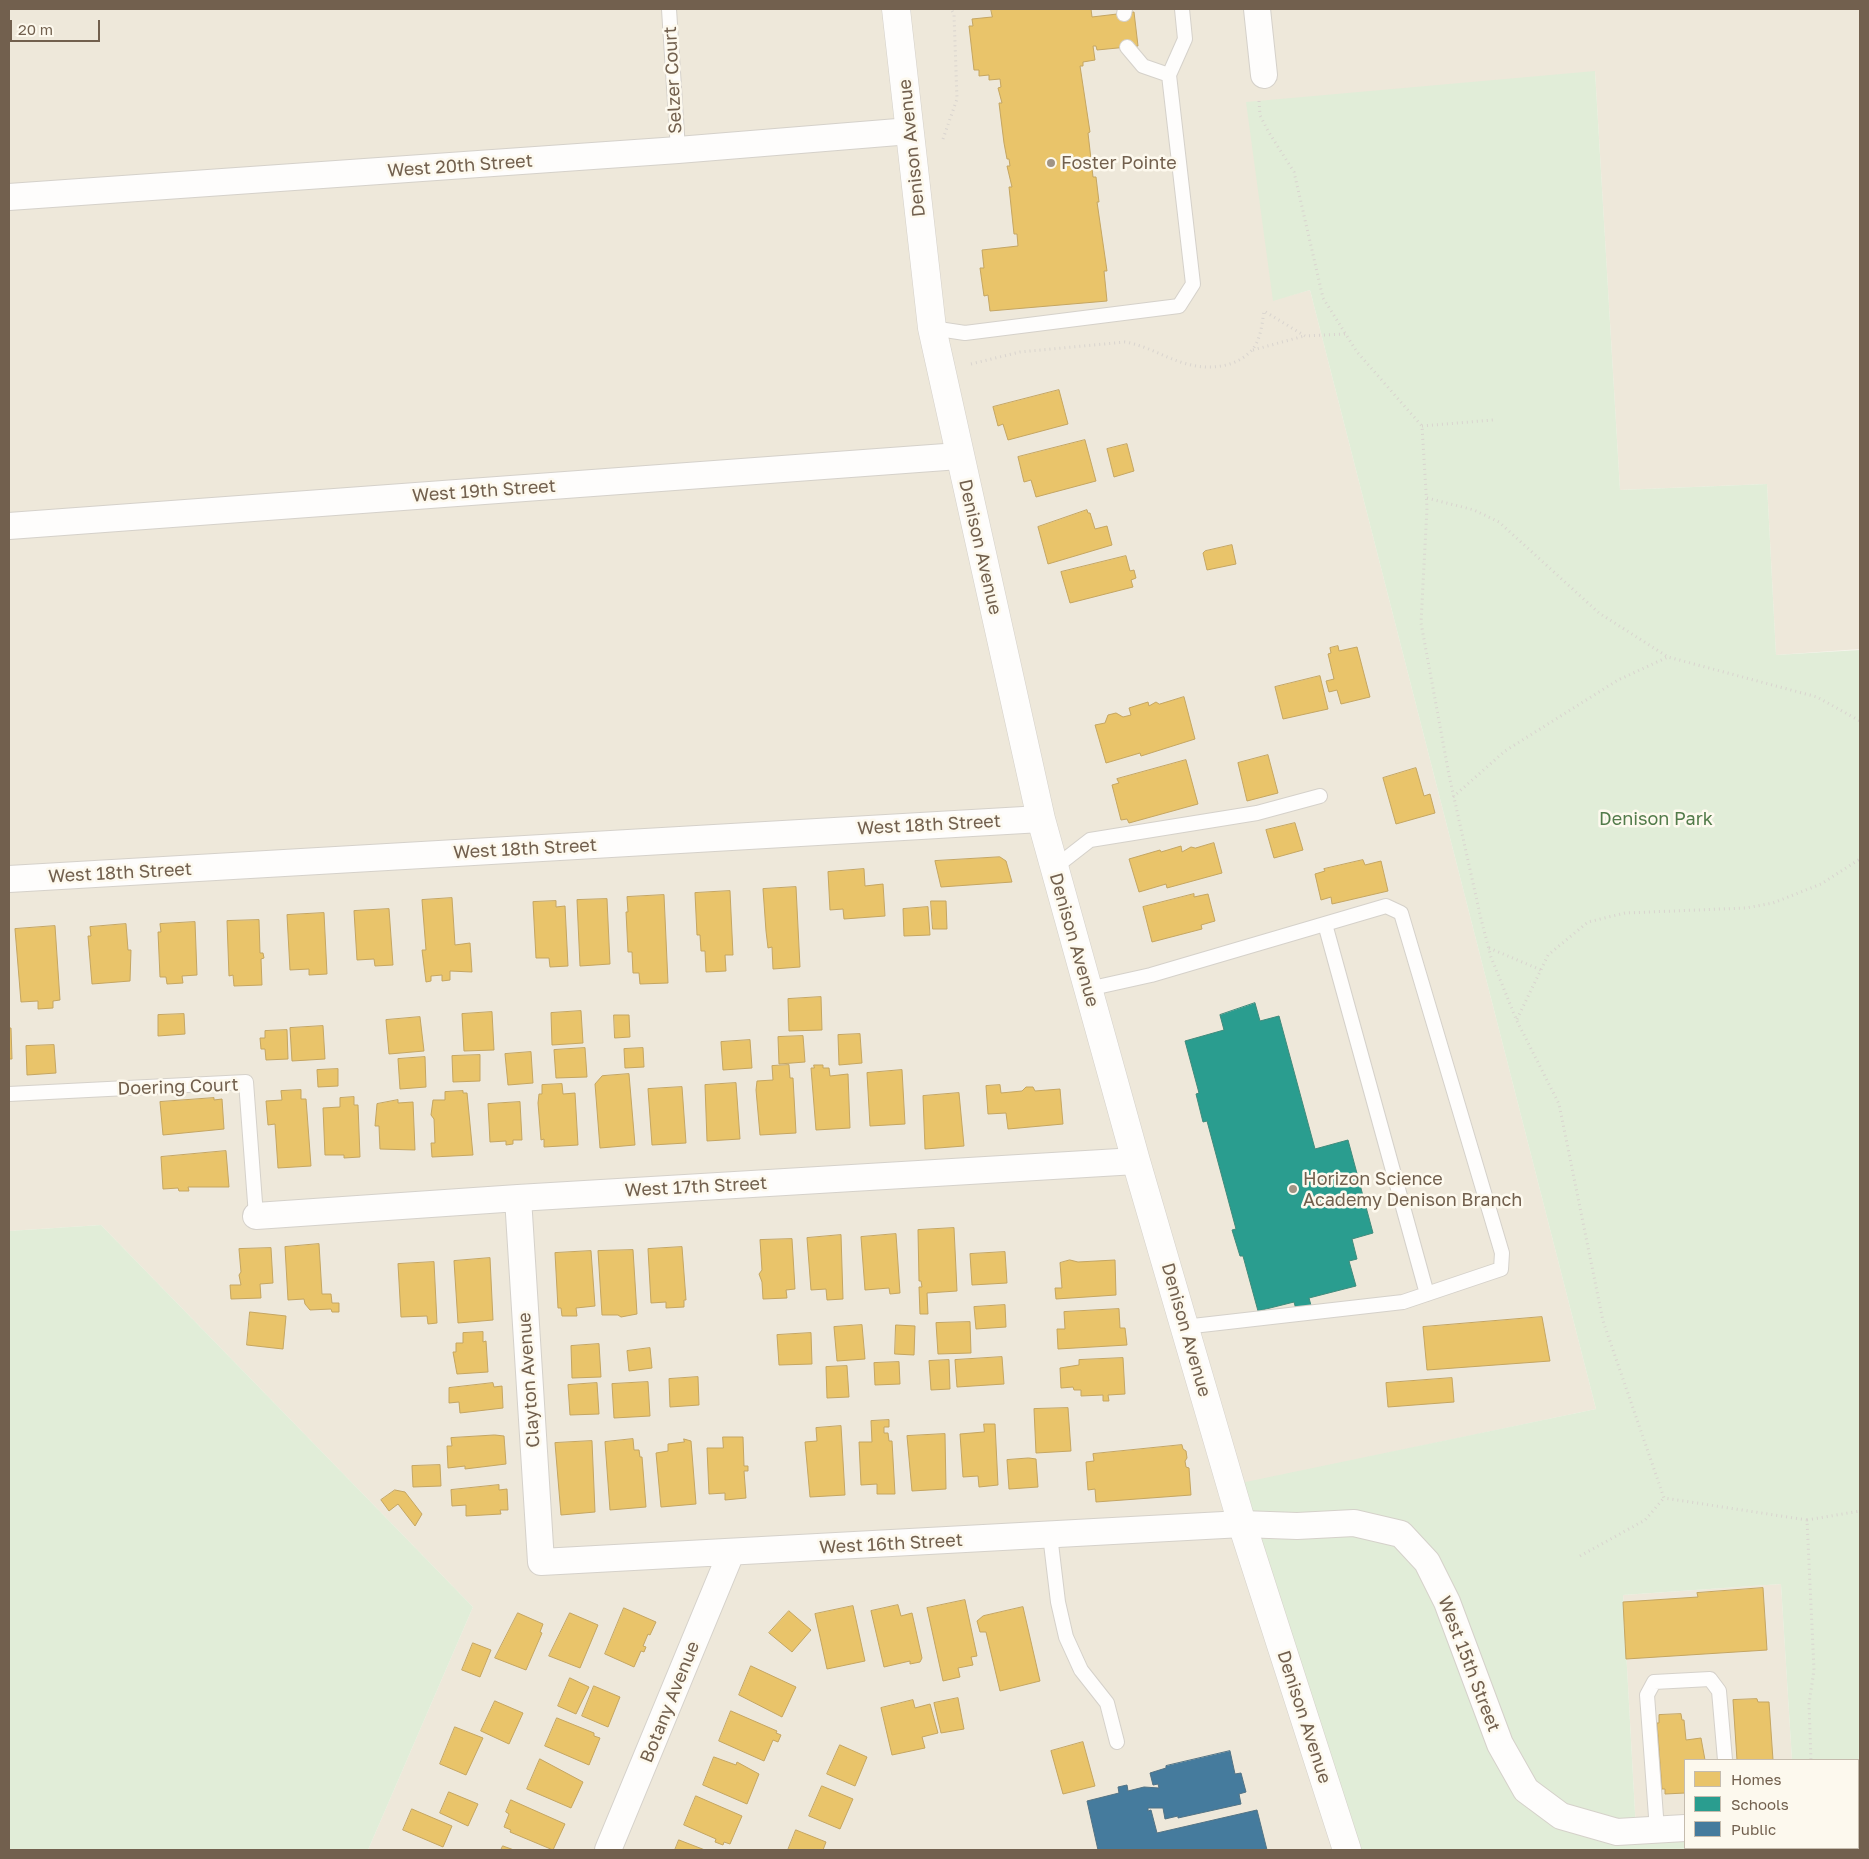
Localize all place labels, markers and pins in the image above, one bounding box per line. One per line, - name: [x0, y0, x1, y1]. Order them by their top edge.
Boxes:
- place label: Foster Pointe: [1061, 152, 1177, 174]
- marker: Foster Pointe: [1045, 157, 1057, 169]
- place label: Horizon Science Academy Denison Branch: [1303, 1168, 1522, 1210]
- marker: Horizon Science Academy Denison Branch: [1287, 1183, 1299, 1195]

